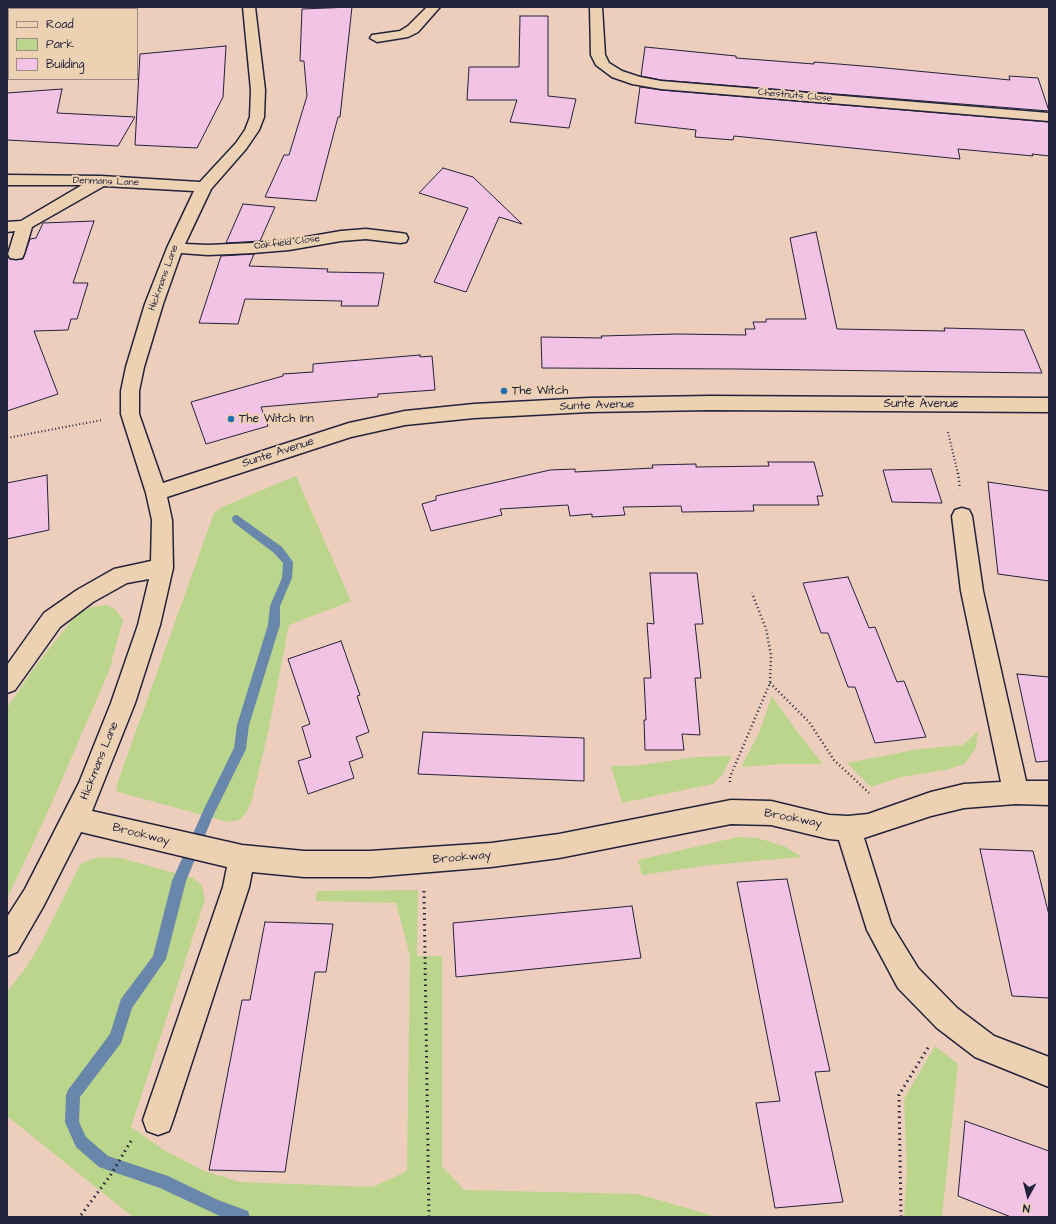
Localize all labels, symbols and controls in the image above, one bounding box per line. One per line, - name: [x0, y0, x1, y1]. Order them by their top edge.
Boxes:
- legend: [8, 8, 138, 80]
- text: Road: [46, 16, 74, 33]
- text: Park: [46, 36, 74, 53]
- text: Building: [46, 56, 84, 73]
- street label: Chestnuts Close: [757, 87, 833, 105]
- street label: Denmans Lane: [73, 175, 139, 189]
- street label: Oakfield Close: [253, 233, 321, 253]
- street label: Hickmans Lane: [147, 243, 181, 313]
- place label: The Witch: [512, 384, 568, 398]
- marker: The Witch: [499, 386, 509, 396]
- street label: Sunte Avenue: [559, 397, 635, 415]
- street label: Sunte Avenue: [884, 397, 958, 411]
- place label: The Witch Inn: [239, 412, 314, 426]
- marker: The Witch Inn: [226, 414, 236, 424]
- street label: Sunte Avenue: [240, 435, 316, 471]
- street label: Hickmans Lane: [78, 720, 122, 802]
- street label: Brookway: [763, 806, 823, 832]
- street label: Brookway: [111, 821, 171, 849]
- street label: Brookway: [432, 848, 492, 868]
- north arrow: [1008, 1176, 1048, 1216]
- text: N: [1022, 1201, 1031, 1216]

